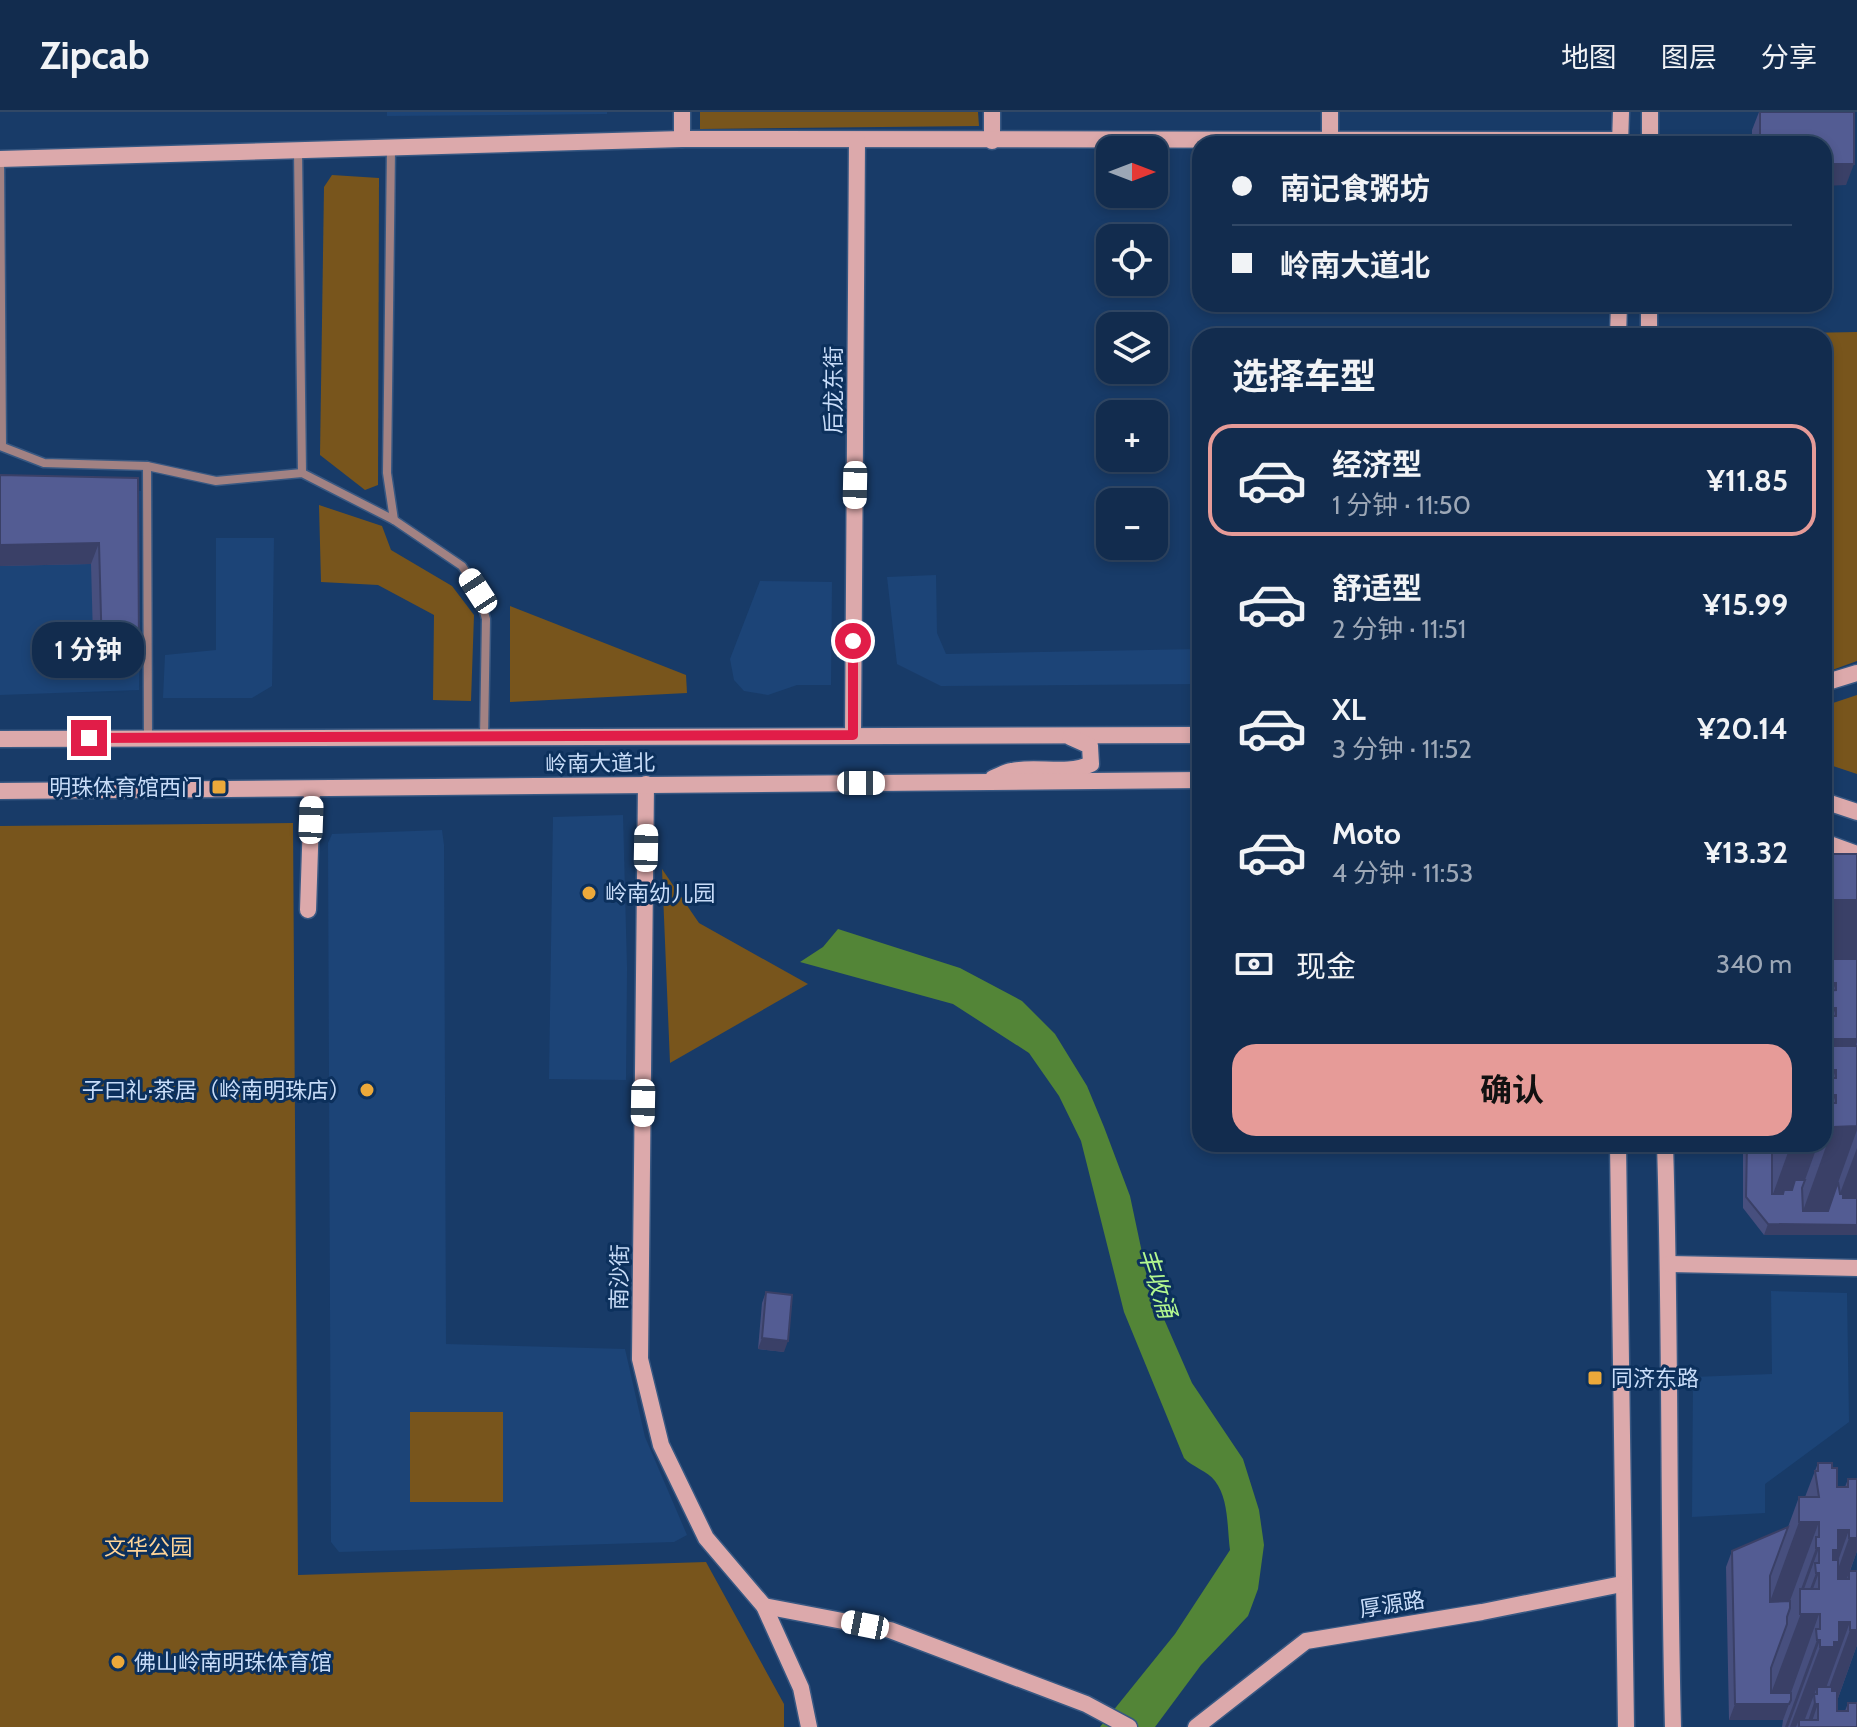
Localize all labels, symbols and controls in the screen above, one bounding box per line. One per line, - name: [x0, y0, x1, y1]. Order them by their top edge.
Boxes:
- text: Zipcab: [40, 32, 149, 79]
- text: 地图: [1561, 40, 1617, 74]
- text: 图层: [1661, 40, 1717, 74]
- text: 分享: [1761, 40, 1817, 74]
- north arrow: [1096, 136, 1168, 208]
- map controls: [1096, 136, 1168, 560]
- text: 南记食粥坊: [1280, 170, 1430, 207]
- button: locate: [1096, 224, 1168, 296]
- text: 岭南大道北: [1280, 247, 1430, 284]
- button: layers: [1096, 312, 1168, 384]
- street label: 后龙东街: [820, 346, 847, 434]
- text: 选择车型: [1232, 354, 1376, 398]
- button: +: [1096, 400, 1168, 472]
- icon: car: [1236, 444, 1308, 516]
- text: 经济型: [1332, 446, 1422, 483]
- car: [843, 461, 867, 509]
- text: ¥11.85: [1707, 462, 1788, 499]
- button: −: [1096, 488, 1168, 560]
- text: 1 分钟 · 11:50: [1332, 489, 1471, 521]
- car: [455, 564, 501, 618]
- icon: car: [1236, 568, 1308, 640]
- text: 舒适型: [1332, 570, 1422, 607]
- text: ¥15.99: [1703, 586, 1788, 623]
- text: 2 分钟 · 11:51: [1332, 613, 1466, 645]
- callout: 1 分钟: [33, 622, 145, 678]
- route start: [835, 623, 871, 659]
- text: 1 分钟: [54, 634, 122, 666]
- text: XL: [1332, 691, 1366, 728]
- icon: car: [1236, 692, 1308, 764]
- text: ¥20.14: [1697, 710, 1788, 747]
- route end: [71, 720, 107, 756]
- text: 3 分钟 · 11:52: [1332, 733, 1472, 765]
- street label: 岭南大道北: [545, 749, 655, 778]
- car: [837, 771, 885, 795]
- place label: 明珠体育馆西门: [49, 774, 203, 801]
- marker: 明珠体育馆西门: [210, 778, 228, 796]
- car: [298, 796, 324, 844]
- text: Moto: [1332, 815, 1401, 852]
- icon: car: [1236, 816, 1308, 888]
- car: [634, 824, 658, 872]
- text: ¥13.32: [1704, 834, 1788, 871]
- text: 4 分钟 · 11:53: [1332, 857, 1473, 889]
- place label: 岭南幼儿园: [605, 880, 715, 907]
- marker: 岭南幼儿园: [580, 884, 598, 902]
- icon: cash: [1232, 942, 1276, 986]
- text: 现金: [1296, 948, 1356, 985]
- text: 340 m: [1716, 948, 1792, 980]
- button: 确认: [1232, 1044, 1792, 1136]
- place label: 子曰礼·茶居（岭南明珠店）: [82, 1077, 351, 1104]
- car: [631, 1079, 655, 1127]
- marker: 子曰礼·茶居（岭南明珠店）: [358, 1081, 376, 1099]
- street label: 南沙街: [605, 1244, 634, 1310]
- water label: 丰收涌: [1133, 1244, 1183, 1324]
- place label: 同济东路: [1611, 1365, 1699, 1392]
- marker: 同济东路: [1586, 1369, 1604, 1387]
- park label: 文华公园: [104, 1534, 192, 1561]
- street label: 厚源路: [1357, 1586, 1427, 1623]
- car: [839, 1609, 891, 1641]
- place label: 佛山岭南明珠体育馆: [134, 1649, 332, 1676]
- marker: 佛山岭南明珠体育馆: [109, 1653, 127, 1671]

